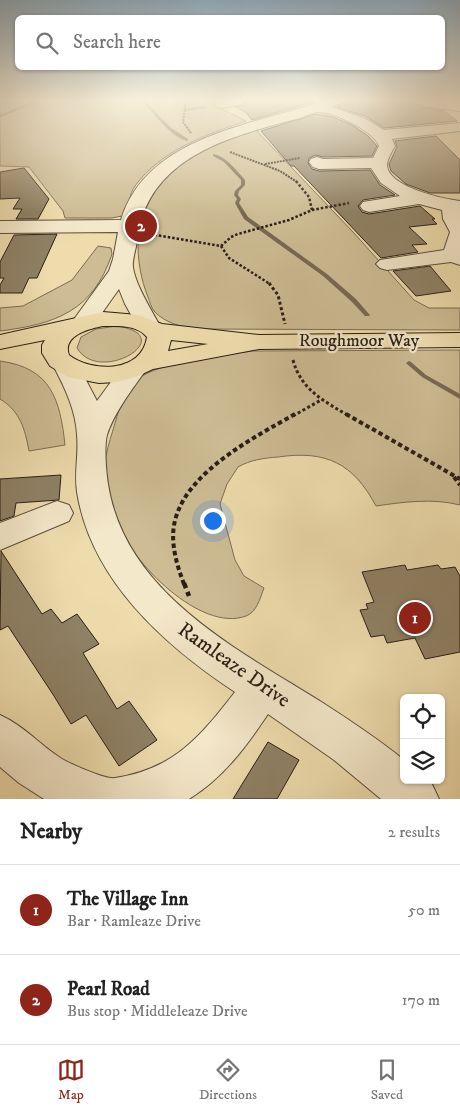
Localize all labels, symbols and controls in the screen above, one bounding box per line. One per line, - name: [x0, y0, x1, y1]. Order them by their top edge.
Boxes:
- search box: [15, 15, 445, 70]
- icon: search: [33, 29, 61, 57]
- text: Search here: [73, 31, 161, 54]
- pin: 2: [125, 207, 157, 245]
- street label: Roughmoor Way: [299, 330, 420, 352]
- your location: [200, 508, 226, 534]
- pin: 1: [399, 599, 431, 637]
- street label: Ramleaze Drive: [173, 617, 296, 714]
- map controls: [400, 694, 445, 784]
- button: locate: [400, 694, 445, 739]
- button: layers: [400, 739, 445, 784]
- text: Nearby: [20, 819, 82, 845]
- text: 2 results: [388, 822, 440, 842]
- text: The Village Inn: [67, 888, 188, 911]
- text: 1: [33, 900, 39, 920]
- text: 50 m: [408, 900, 440, 920]
- text: Bar · Ramleaze Drive: [67, 911, 201, 931]
- text: Pearl Road: [67, 978, 150, 1001]
- text: 2: [32, 990, 40, 1010]
- text: 170 m: [402, 990, 440, 1010]
- text: Bus stop · Middleleaze Drive: [67, 1001, 248, 1021]
- tab: Map: [57, 1056, 85, 1104]
- tab: Directions: [199, 1056, 257, 1104]
- tab: Saved: [371, 1056, 403, 1104]

